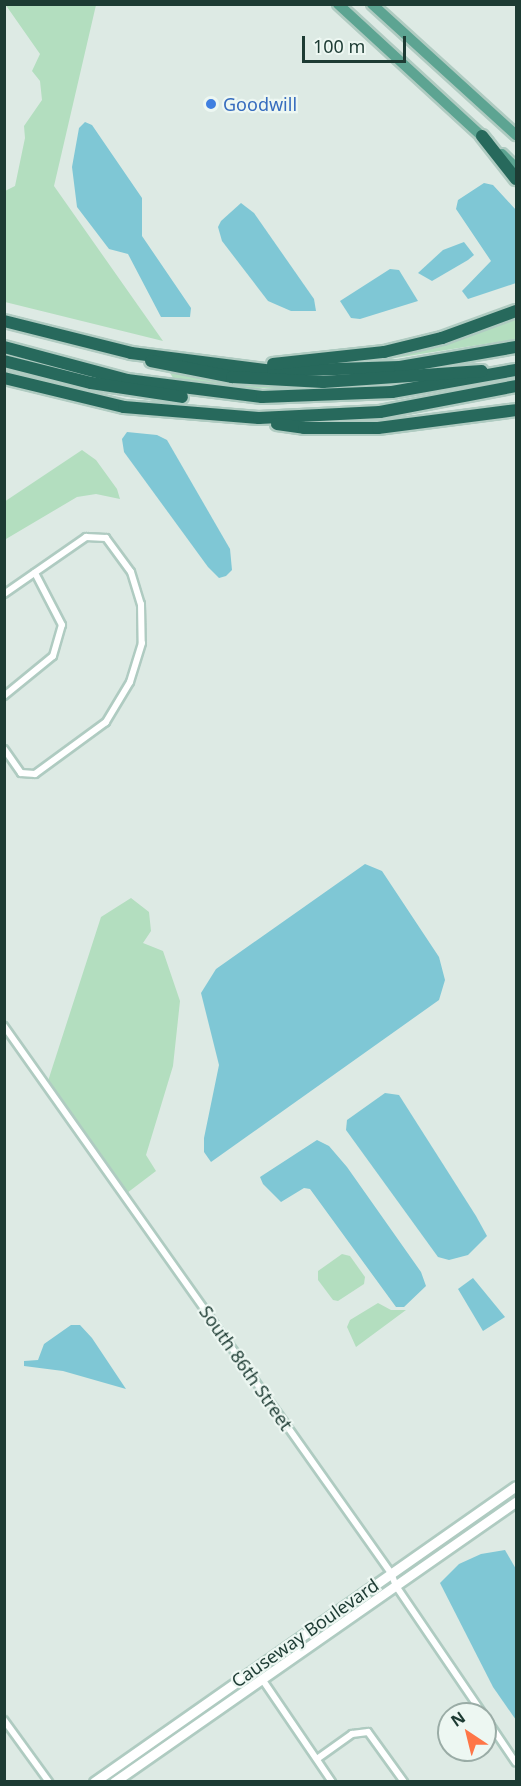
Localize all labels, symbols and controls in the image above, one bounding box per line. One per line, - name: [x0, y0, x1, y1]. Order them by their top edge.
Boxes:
- scale bar: [305, 24, 408, 62]
- text: 100 m: [313, 34, 365, 58]
- place label: Goodwill: [223, 93, 297, 115]
- marker: Goodwill: [204, 97, 218, 111]
- street label: South 86th Street: [195, 1301, 297, 1435]
- street label: Causeway Boulevard: [227, 1574, 383, 1692]
- north arrow: [437, 1702, 497, 1762]
- text: N: [446, 1706, 469, 1732]

